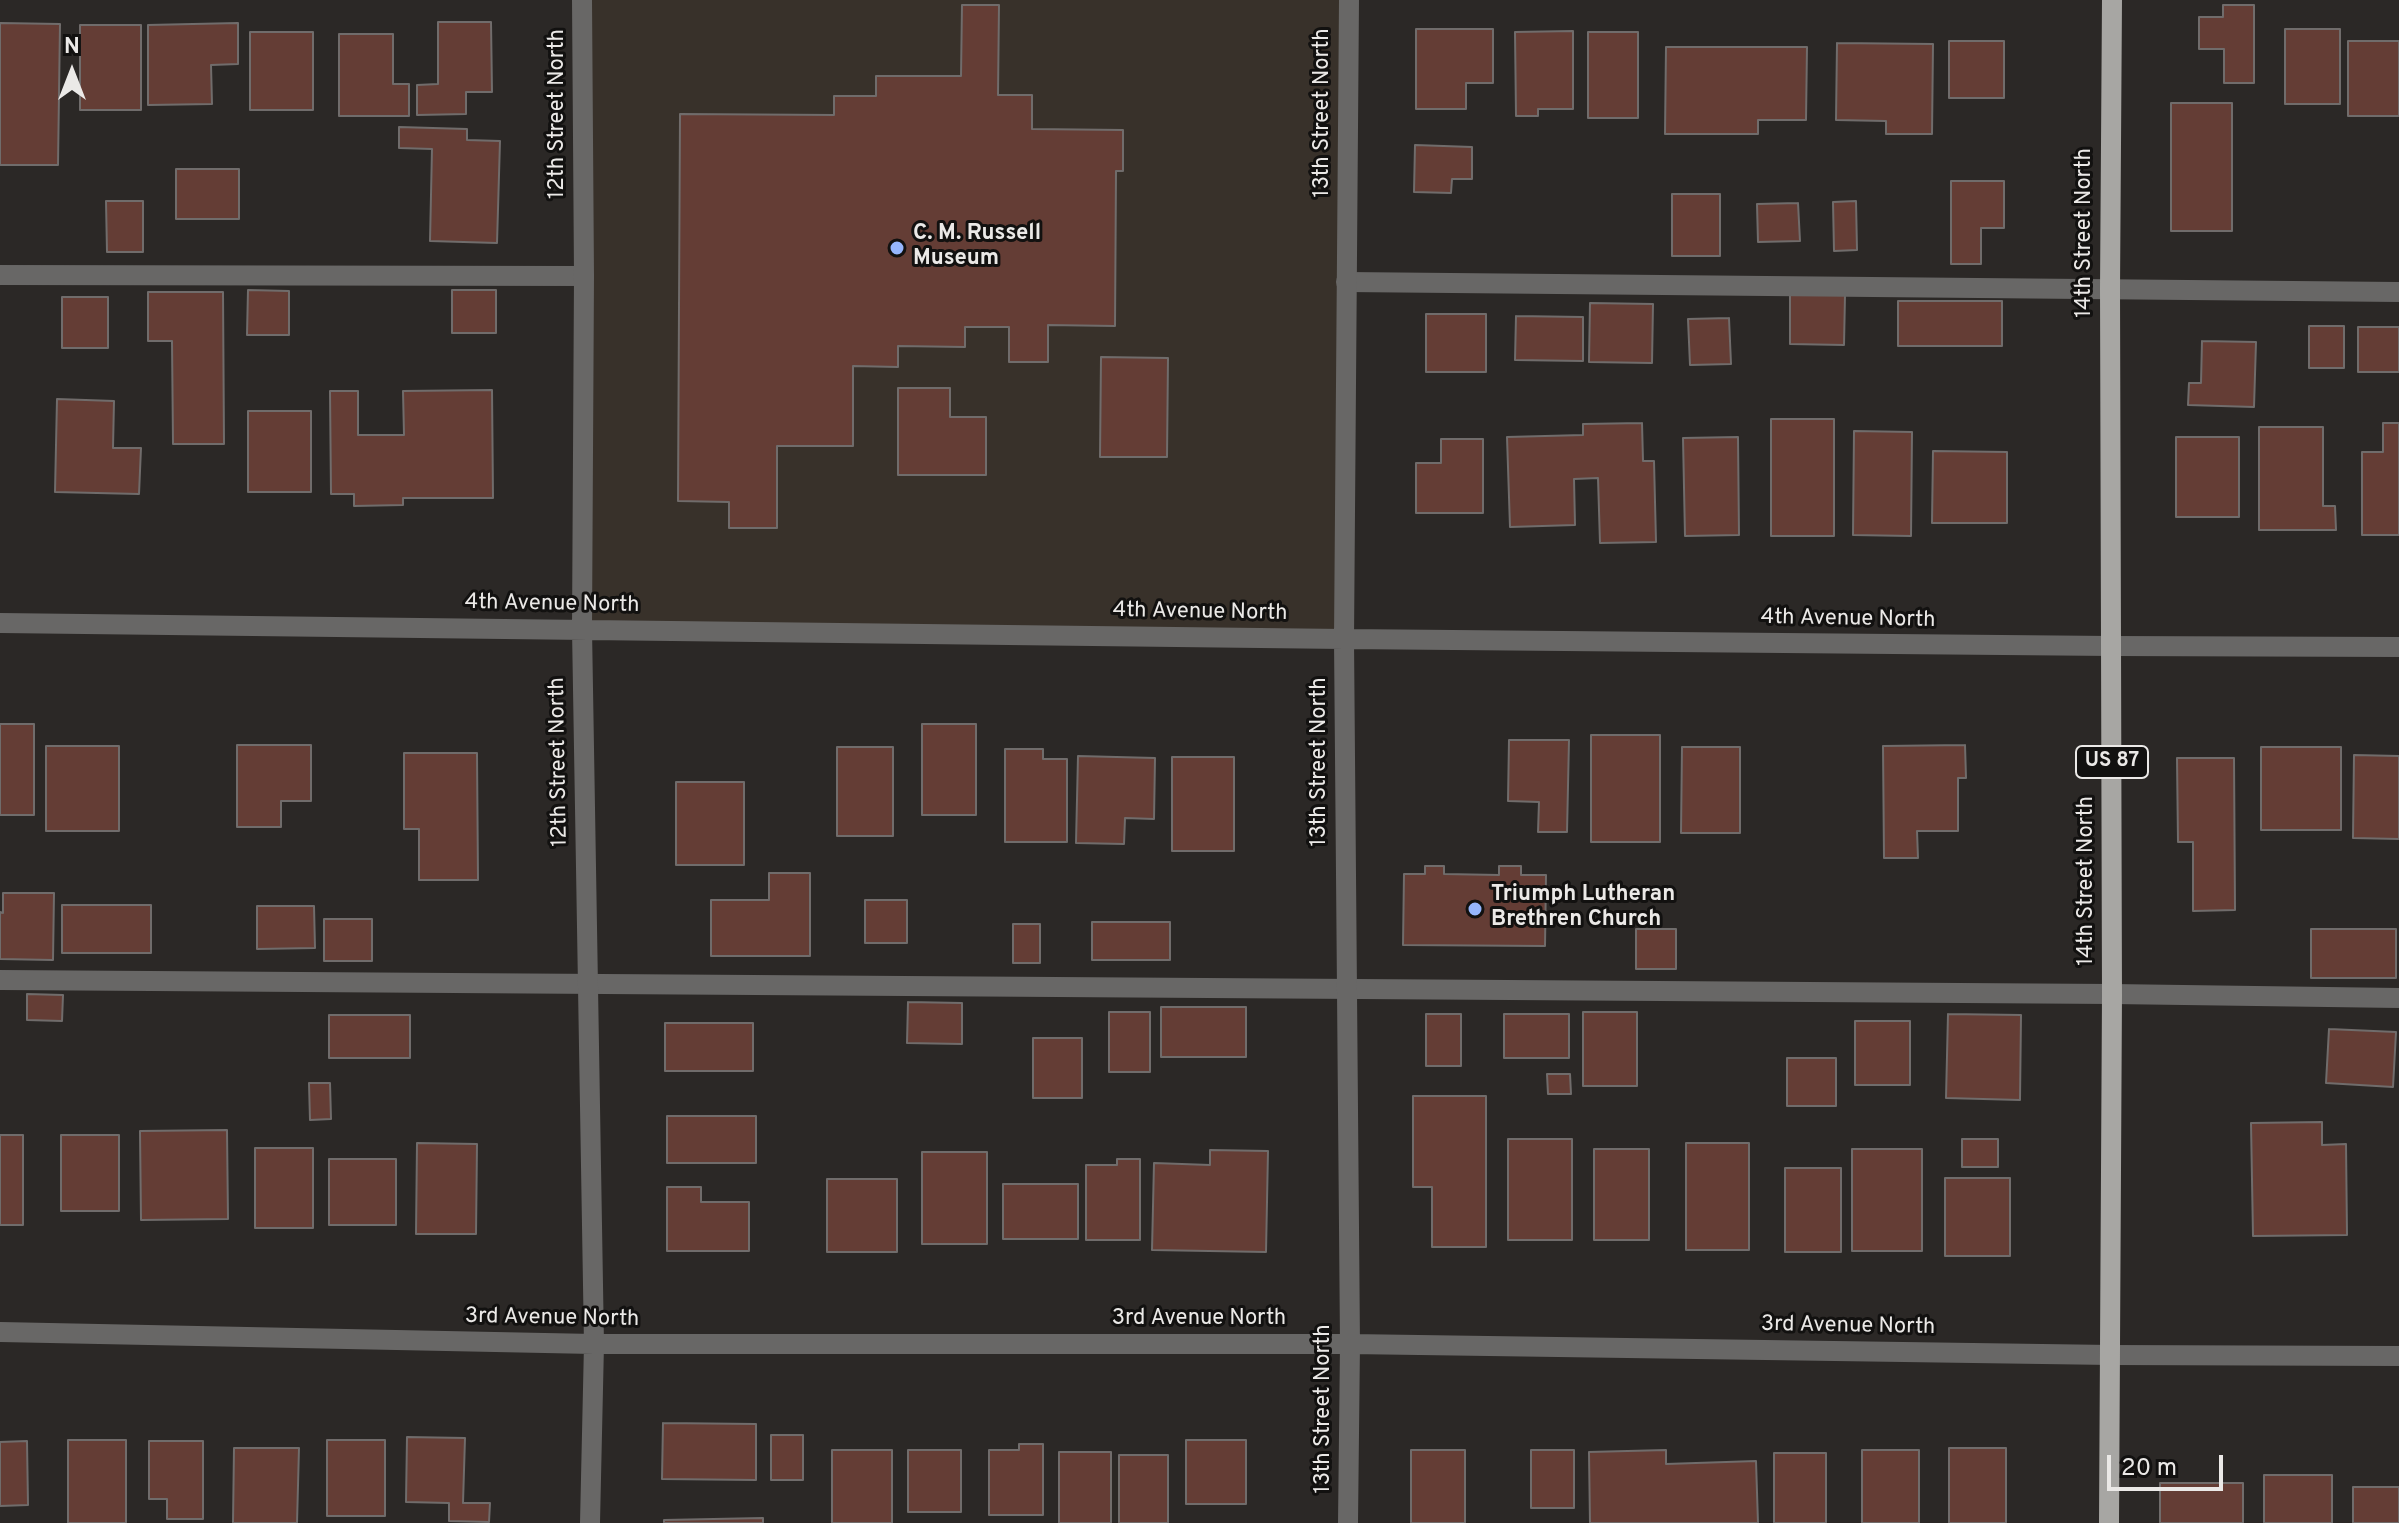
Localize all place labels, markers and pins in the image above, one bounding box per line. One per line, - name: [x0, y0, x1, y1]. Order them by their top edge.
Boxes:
- place label: C. M. Russell Museum: [913, 222, 1041, 274]
- marker: C. M. Russell Museum: [888, 239, 906, 257]
- place label: Triumph Lutheran Brethren Church: [1491, 883, 1675, 934]
- marker: Triumph Lutheran Brethren Church: [1466, 900, 1484, 918]

